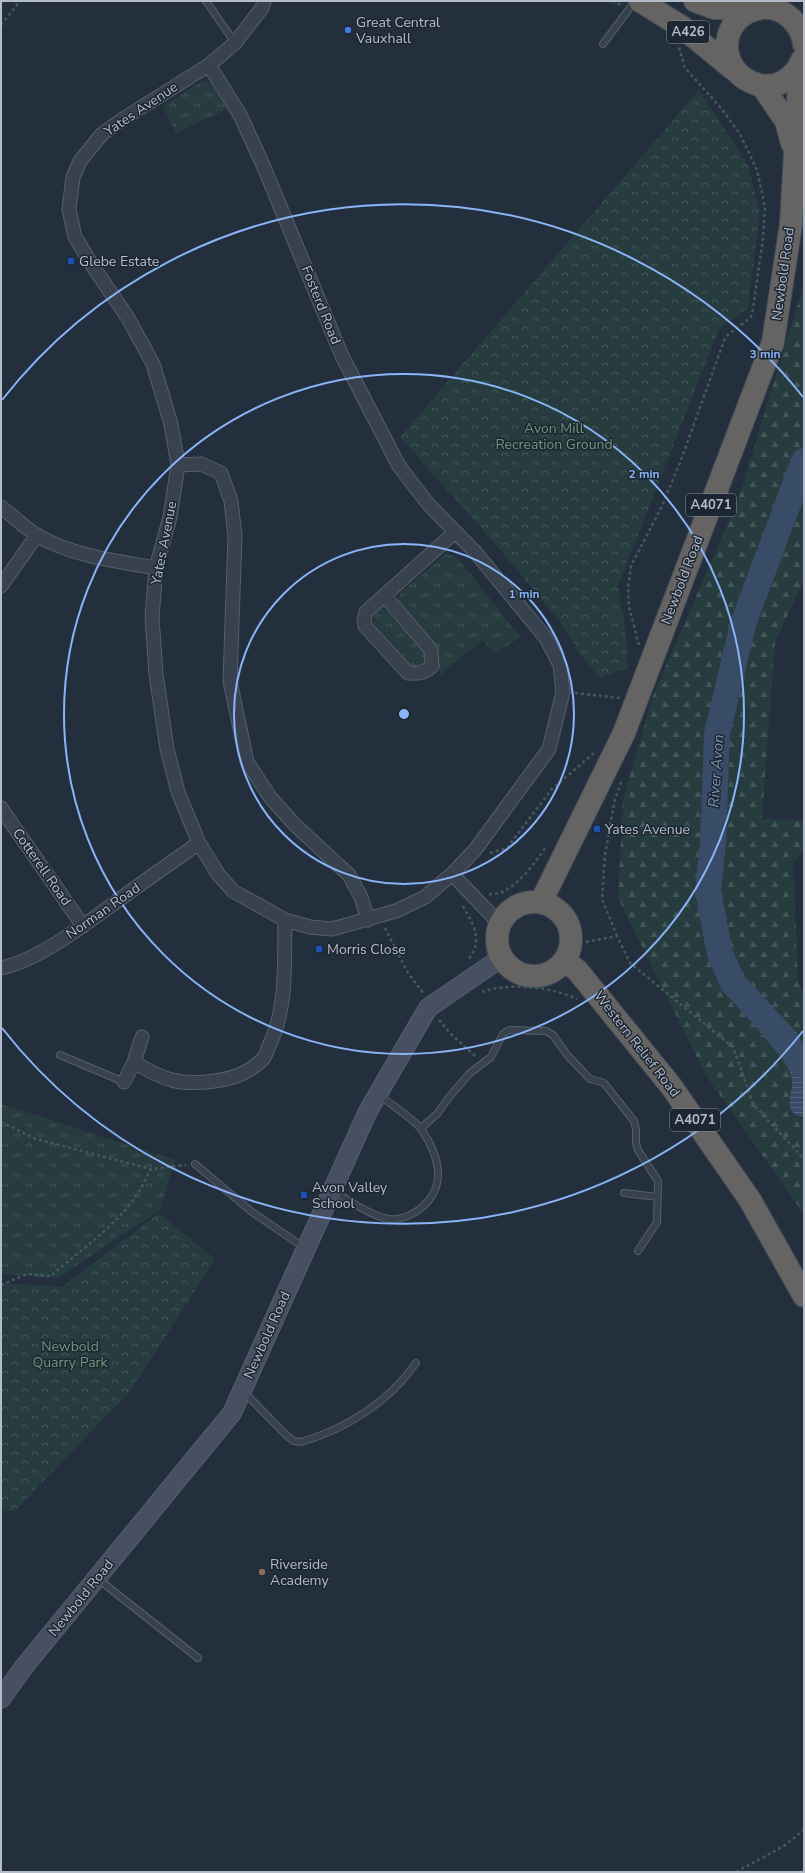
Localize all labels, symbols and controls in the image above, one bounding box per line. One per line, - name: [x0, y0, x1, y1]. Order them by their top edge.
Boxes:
- place label: Great Central Vauxhall: [355, 13, 441, 48]
- road number: A426: [667, 21, 709, 43]
- marker: Great Central Vauxhall: [343, 25, 353, 35]
- street label: Yates Avenue: [100, 77, 182, 141]
- street label: Newbold Road: [767, 226, 799, 322]
- place label: Glebe Estate: [79, 252, 159, 271]
- marker: Glebe Estate: [66, 256, 76, 266]
- street label: Fosterd Road: [297, 263, 345, 347]
- text: 3 min: [749, 346, 781, 362]
- park label: Avon Mill Recreation Ground: [495, 419, 613, 454]
- text: 2 min: [628, 466, 660, 482]
- road number: A4071: [686, 494, 736, 516]
- street label: Yates Avenue: [146, 499, 181, 587]
- street label: Newbold Road: [656, 533, 708, 627]
- text: 1 min: [508, 586, 540, 602]
- centre of rings: [397, 707, 411, 721]
- water label: River Avon: [703, 734, 729, 808]
- place label: Yates Avenue: [604, 820, 690, 839]
- street label: Cotterell Road: [8, 824, 76, 910]
- marker: Yates Avenue: [592, 824, 602, 834]
- street label: Norman Road: [62, 878, 144, 944]
- place label: Morris Close: [327, 940, 406, 959]
- marker: Morris Close: [314, 944, 324, 954]
- street label: Western Relief Road: [590, 987, 684, 1101]
- road number: A4071: [670, 1109, 720, 1131]
- place label: Avon Valley School: [312, 1178, 388, 1213]
- marker: Avon Valley School: [299, 1190, 309, 1200]
- street label: Newbold Road: [239, 1288, 295, 1382]
- park label: Newbold Quarry Park: [32, 1337, 109, 1372]
- place label: Riverside Academy: [270, 1555, 330, 1590]
- street label: Newbold Road: [44, 1556, 118, 1640]
- marker: Riverside Academy: [257, 1567, 267, 1577]

